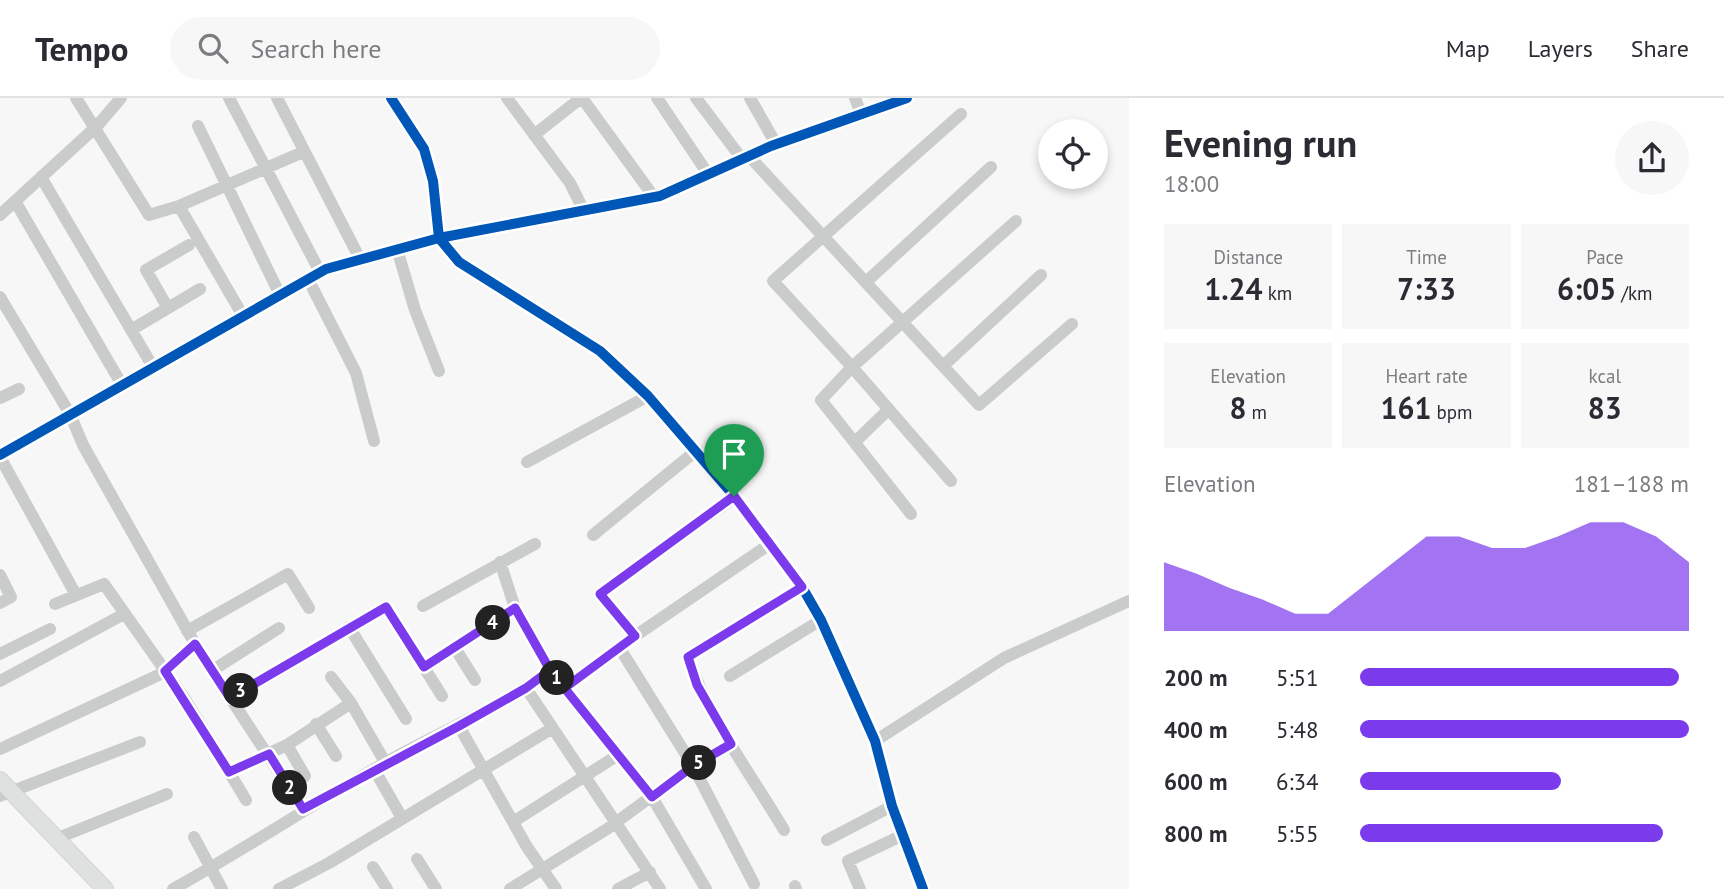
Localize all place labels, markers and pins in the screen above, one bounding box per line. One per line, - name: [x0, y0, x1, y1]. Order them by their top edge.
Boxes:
- pin: [704, 424, 764, 496]
- pin: 4: [476, 606, 510, 640]
- pin: 1: [540, 660, 574, 696]
- pin: 3: [224, 674, 258, 708]
- pin: 5: [682, 746, 716, 780]
- pin: 2: [272, 770, 308, 806]

